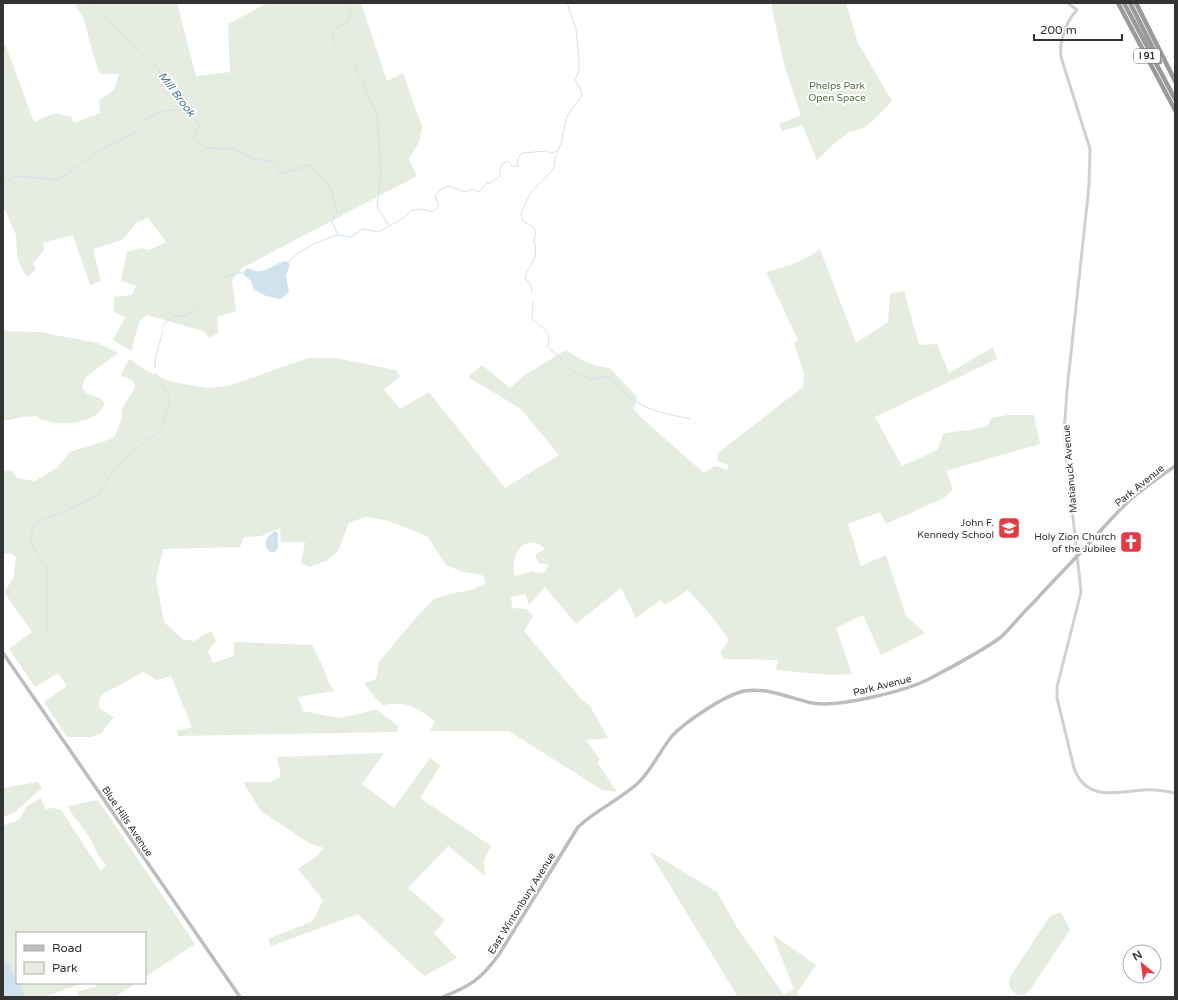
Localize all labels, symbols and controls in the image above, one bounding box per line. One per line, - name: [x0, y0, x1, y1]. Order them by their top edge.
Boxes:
- scale bar: [1034, 16, 1122, 42]
- text: 200 m: [1040, 23, 1077, 37]
- road number: I 91: [1134, 49, 1160, 63]
- water label: Mill Brook: [156, 69, 198, 120]
- park label: Phelps Park Open Space: [808, 80, 866, 104]
- street label: Matianuck Avenue: [1060, 424, 1080, 513]
- street label: Park Avenue: [1113, 462, 1167, 509]
- school or university icon: John F. Kennedy School: [996, 515, 1022, 541]
- place label: John F. Kennedy School: [917, 517, 994, 541]
- church icon: Holy Zion Church of the Jubilee: [1118, 529, 1144, 555]
- place label: Holy Zion Church of the Jubilee: [1034, 531, 1116, 555]
- street label: Park Avenue: [852, 673, 913, 699]
- street label: Blue Hills Avenue: [99, 784, 155, 859]
- street label: East Wintonbury Avenue: [486, 850, 558, 957]
- legend: [16, 932, 146, 984]
- text: Road: [52, 941, 82, 955]
- north arrow: [1122, 944, 1162, 984]
- text: N: [1130, 948, 1144, 964]
- text: Park: [52, 961, 78, 975]

